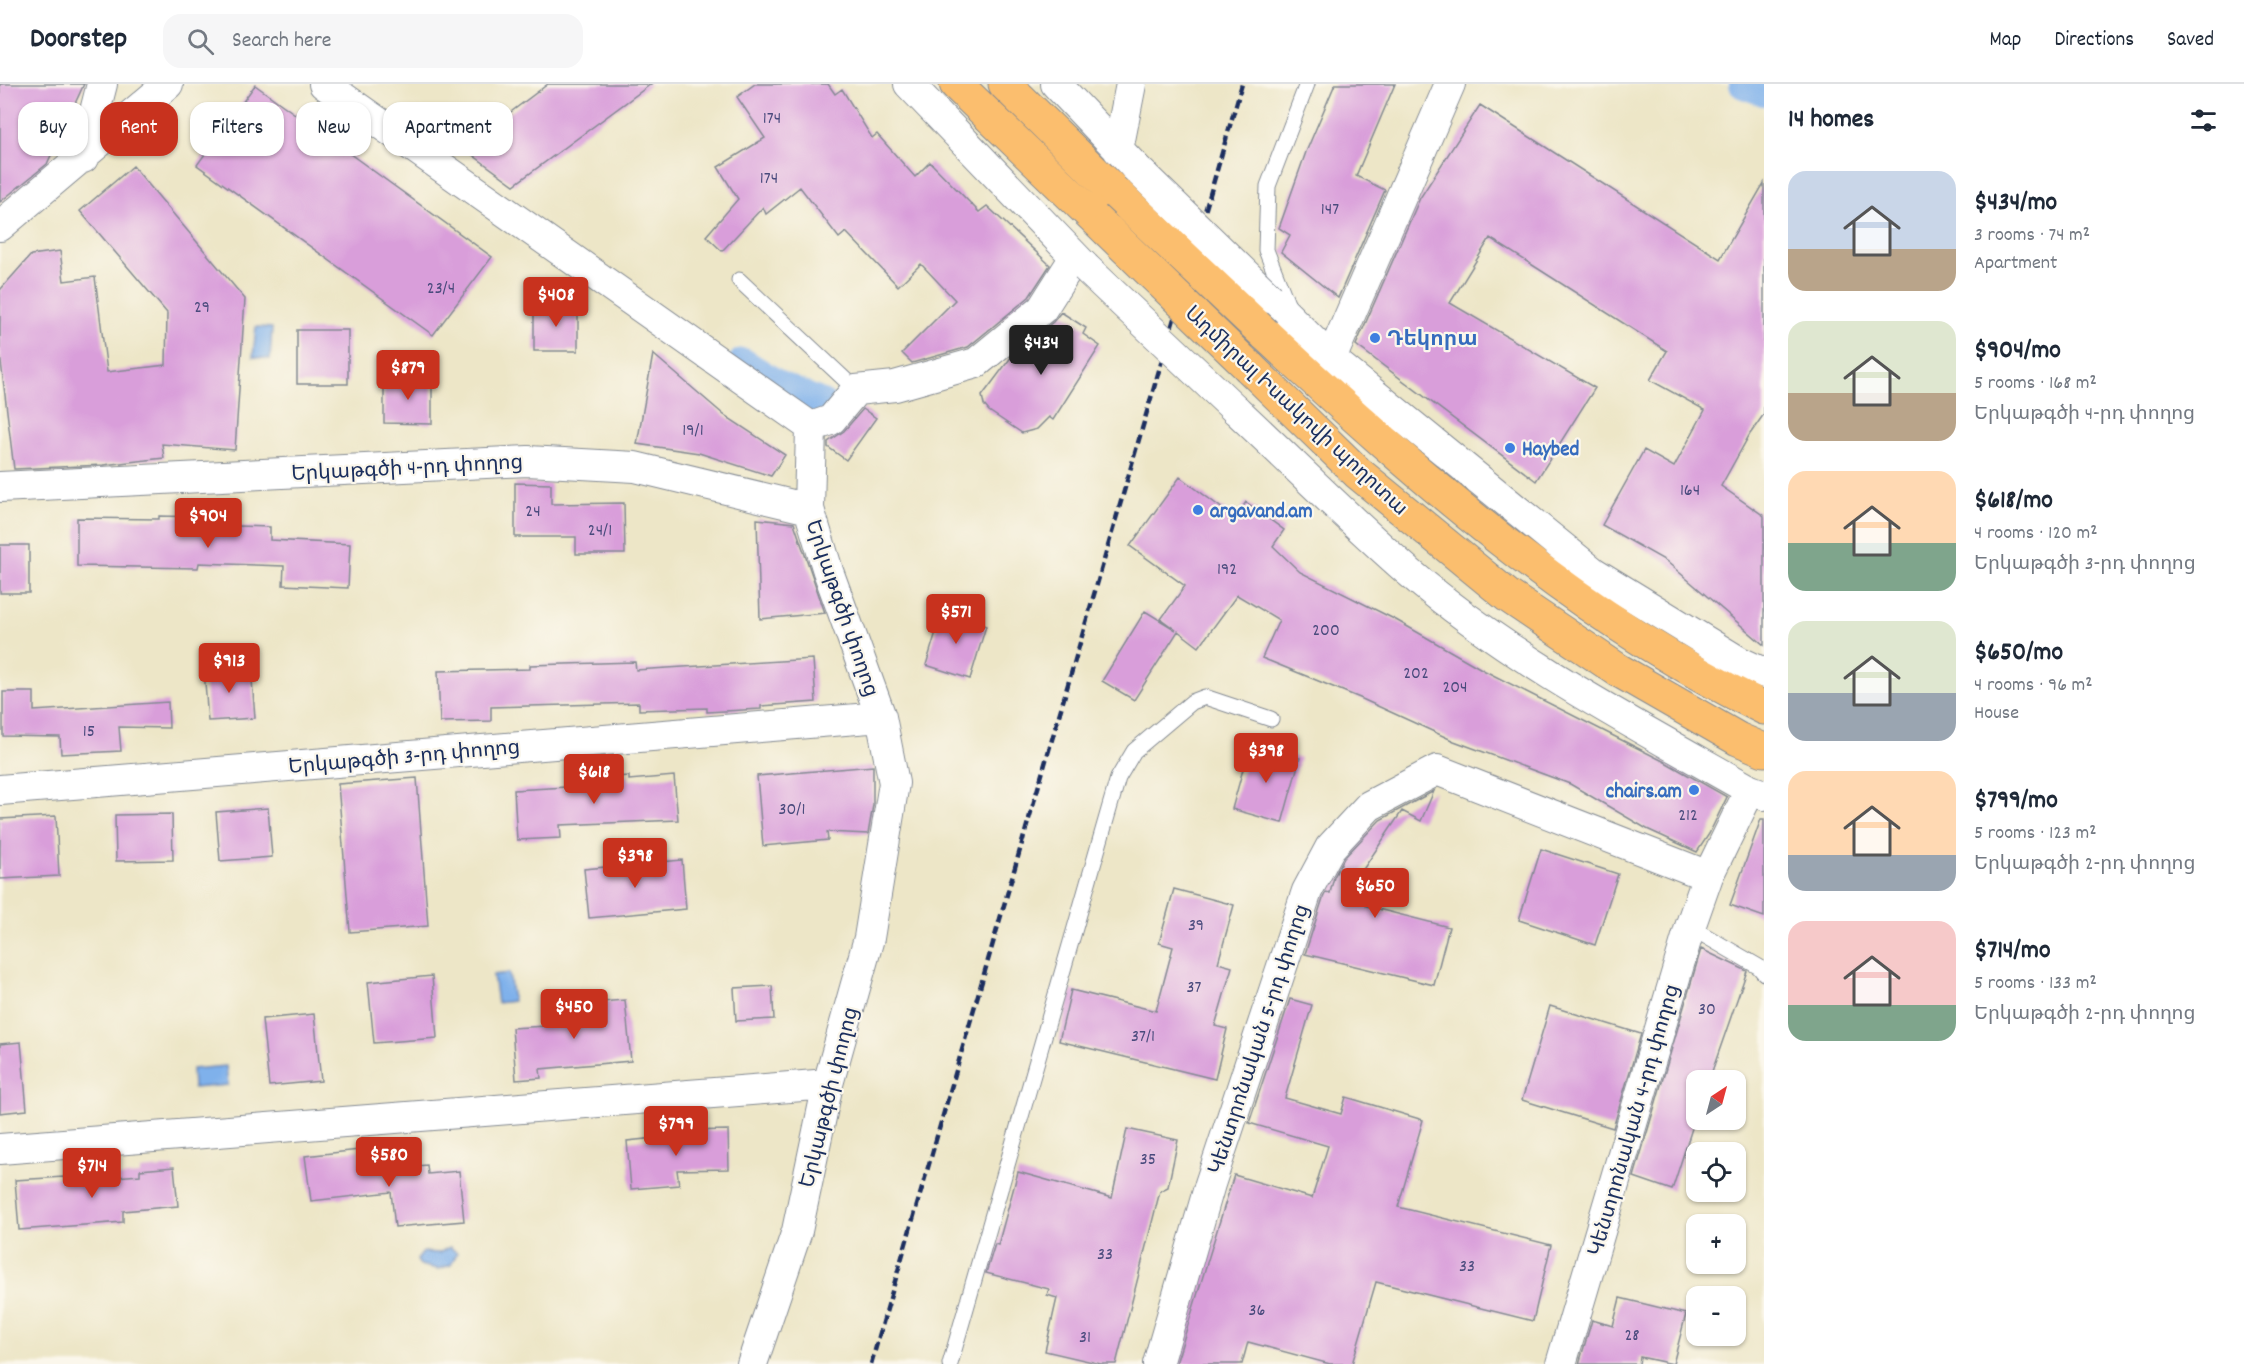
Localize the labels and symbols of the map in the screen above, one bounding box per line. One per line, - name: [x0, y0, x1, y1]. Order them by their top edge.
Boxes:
- house number: 174: [763, 107, 781, 132]
- house number: 174: [760, 167, 778, 192]
- house number: 147: [1321, 198, 1339, 223]
- house number: 23/4: [427, 277, 455, 302]
- pin: $408: [520, 277, 592, 328]
- house number: 29: [194, 296, 210, 321]
- street label: Ադմիրալ Իսակովի պողոտա: [1176, 300, 1413, 524]
- pin: $434: [1005, 325, 1077, 376]
- place label: Դեկորա: [1387, 326, 1478, 356]
- marker: Դեկորա: [1368, 331, 1382, 345]
- pin: $879: [372, 350, 444, 401]
- house number: 19/1: [682, 419, 704, 444]
- place label: Haybed: [1522, 436, 1579, 466]
- marker: Haybed: [1503, 441, 1517, 455]
- street label: Երկաթգծի 4-րդ փողոց: [290, 449, 524, 491]
- house number: 164: [1680, 479, 1700, 504]
- pin: $904: [172, 498, 244, 549]
- place label: argavand.am: [1210, 498, 1313, 528]
- house number: 24: [525, 500, 541, 525]
- marker: argavand.am: [1191, 503, 1205, 517]
- street label: Երկաթգծի փողոց: [796, 516, 885, 702]
- house number: 24/1: [588, 519, 612, 544]
- house number: 192: [1217, 558, 1237, 583]
- pin: $571: [920, 594, 992, 645]
- house number: 200: [1312, 619, 1340, 644]
- pin: $913: [193, 643, 265, 694]
- house number: 202: [1403, 662, 1429, 687]
- house number: 204: [1442, 676, 1468, 701]
- house number: 15: [83, 720, 95, 745]
- pin: $398: [1230, 733, 1302, 784]
- street label: Երկաթգծի 3-րդ փողոց: [287, 734, 522, 784]
- pin: $618: [558, 754, 630, 805]
- place label: chairs.am: [1606, 778, 1682, 808]
- marker: chairs.am: [1687, 783, 1701, 797]
- house number: 30/1: [779, 798, 805, 823]
- house number: 212: [1678, 804, 1698, 829]
- pin: $398: [599, 838, 671, 889]
- pin: $650: [1339, 868, 1411, 919]
- street label: Կենտրոնական 5-րդ փողոց: [1203, 901, 1319, 1179]
- house number: 39: [1188, 914, 1204, 939]
- house number: 37: [1187, 976, 1202, 1001]
- street label: Կենտրոնական 4-րդ փողոց: [1583, 981, 1689, 1260]
- pin: $450: [538, 989, 610, 1040]
- house number: 30: [1698, 998, 1716, 1023]
- street label: Երկաթգծի փողոց: [794, 1004, 868, 1191]
- house number: 37/1: [1131, 1025, 1155, 1050]
- north arrow: [1686, 1070, 1746, 1130]
- pin: $799: [640, 1106, 712, 1157]
- pin: $580: [353, 1137, 425, 1188]
- pin: $714: [56, 1148, 128, 1199]
- house number: 35: [1140, 1148, 1156, 1173]
- house number: 33: [1097, 1243, 1113, 1268]
- house number: 33: [1459, 1255, 1475, 1280]
- house number: 36: [1249, 1299, 1265, 1324]
- house number: 28: [1624, 1324, 1640, 1349]
- house number: 31: [1079, 1326, 1091, 1351]

